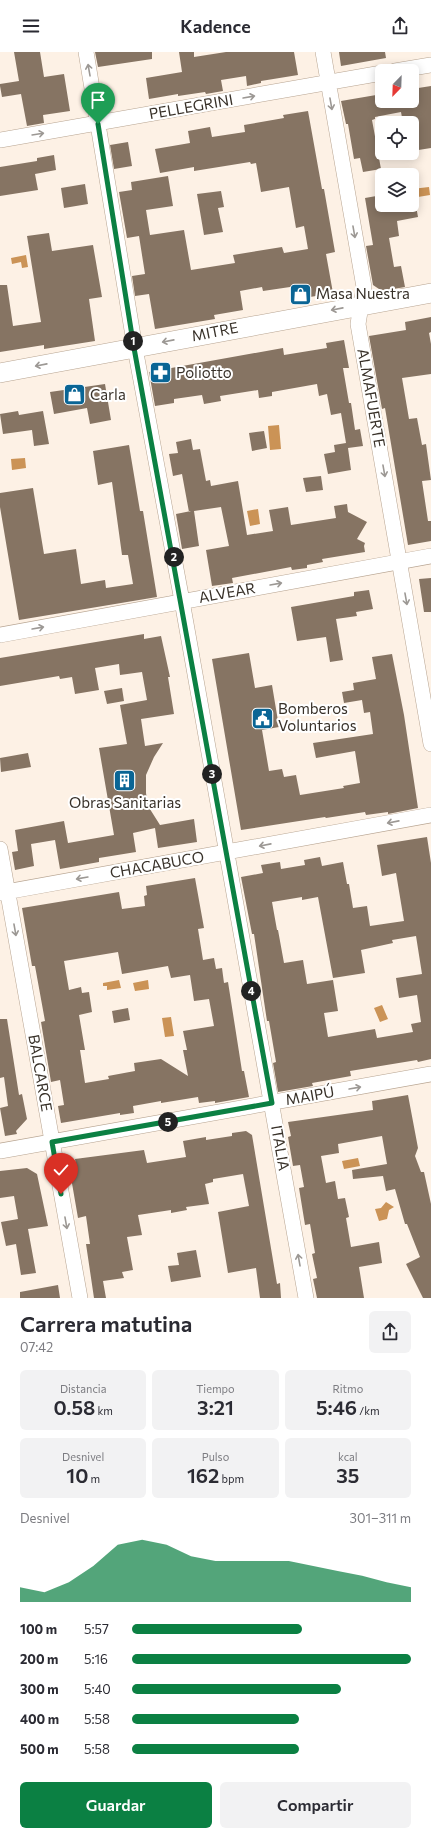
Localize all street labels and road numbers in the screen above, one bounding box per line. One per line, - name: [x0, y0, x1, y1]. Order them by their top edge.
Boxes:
- street label: PELLEGRINI: [147, 90, 234, 122]
- street label: MITRE: [190, 318, 240, 344]
- street label: ALMAFUERTE: [354, 347, 390, 449]
- street label: ALVEAR: [197, 578, 257, 606]
- street label: CHACABUCO: [108, 847, 205, 881]
- street label: BALCARCE: [25, 1033, 57, 1113]
- street label: MAIPÚ: [284, 1081, 336, 1108]
- street label: ITALIA: [268, 1124, 294, 1172]

